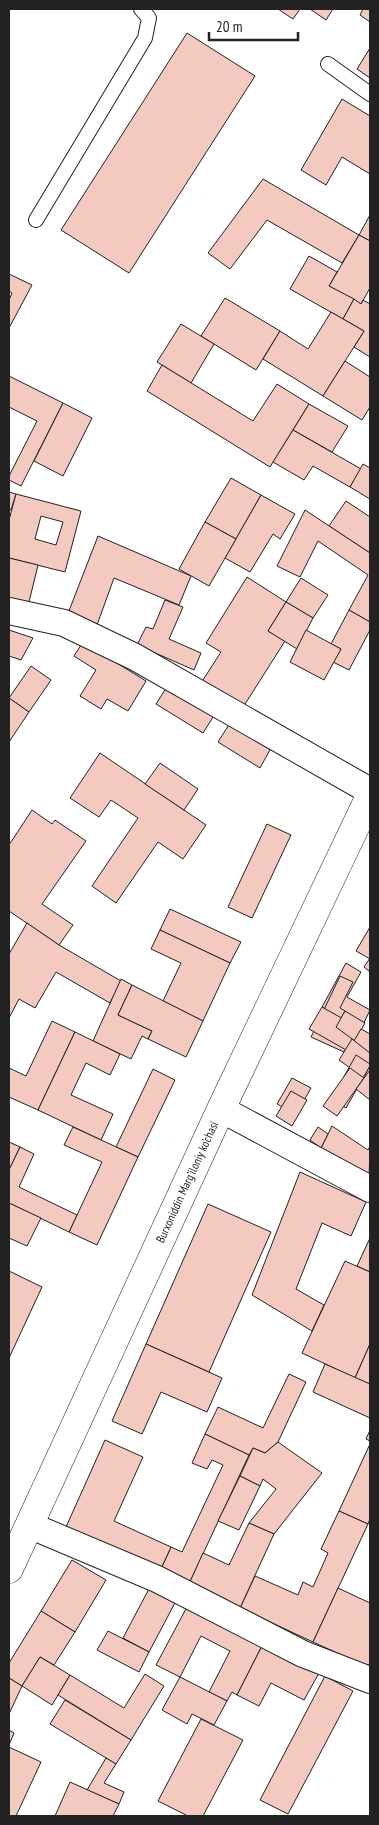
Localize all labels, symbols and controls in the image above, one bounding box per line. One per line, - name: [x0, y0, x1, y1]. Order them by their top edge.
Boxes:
- scale bar: [209, 10, 298, 42]
- text: 20 m: [216, 17, 242, 36]
- street label: Burxoniddin Marg’iloniy ko’chasi: [152, 1119, 221, 1245]

